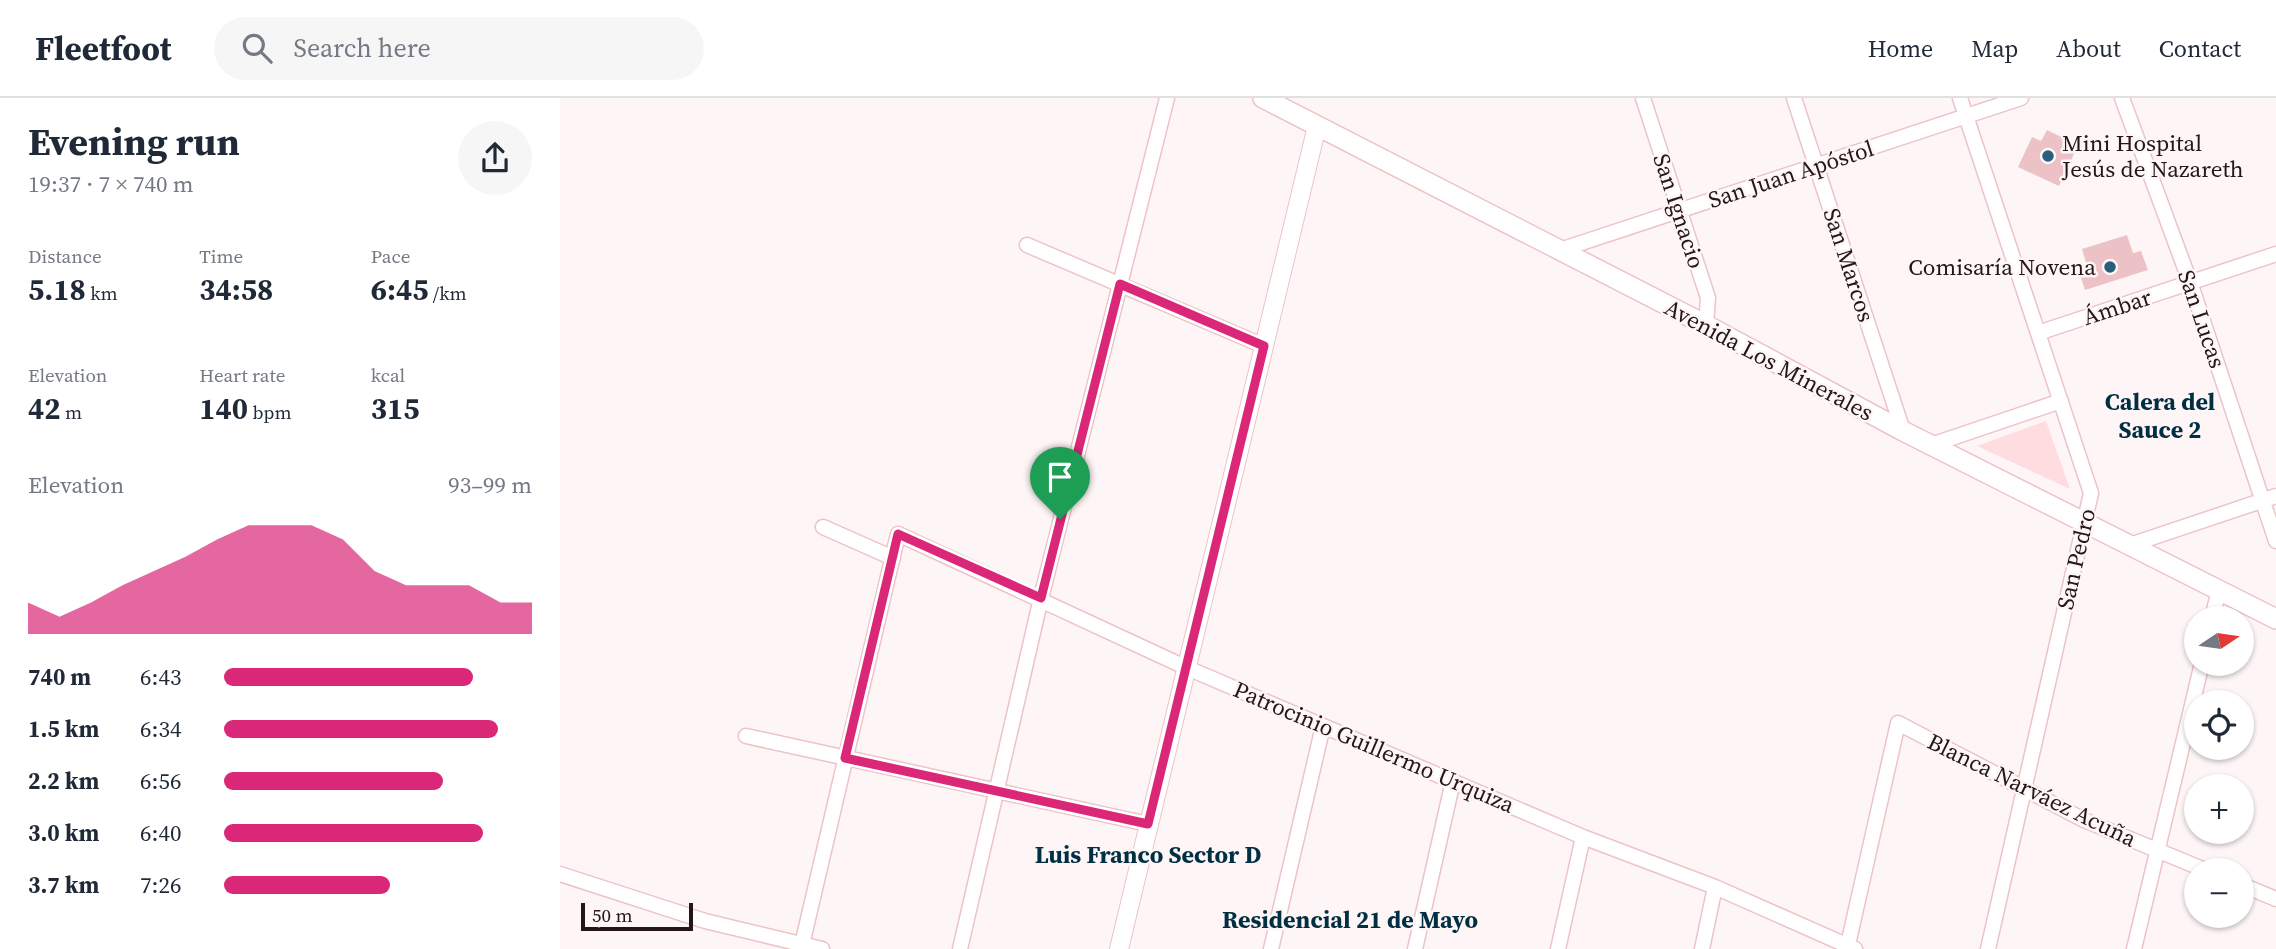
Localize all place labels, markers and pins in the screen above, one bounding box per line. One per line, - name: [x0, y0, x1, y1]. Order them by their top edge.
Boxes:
- place label: Mini Hospital Jesús de Nazareth: [2061, 127, 2244, 185]
- marker: Mini Hospital Jesús de Nazareth: [2040, 148, 2056, 164]
- place label: Comisaría Novena: [1908, 251, 2096, 283]
- marker: Comisaría Novena: [2102, 259, 2118, 275]
- pin: [1030, 447, 1090, 519]

